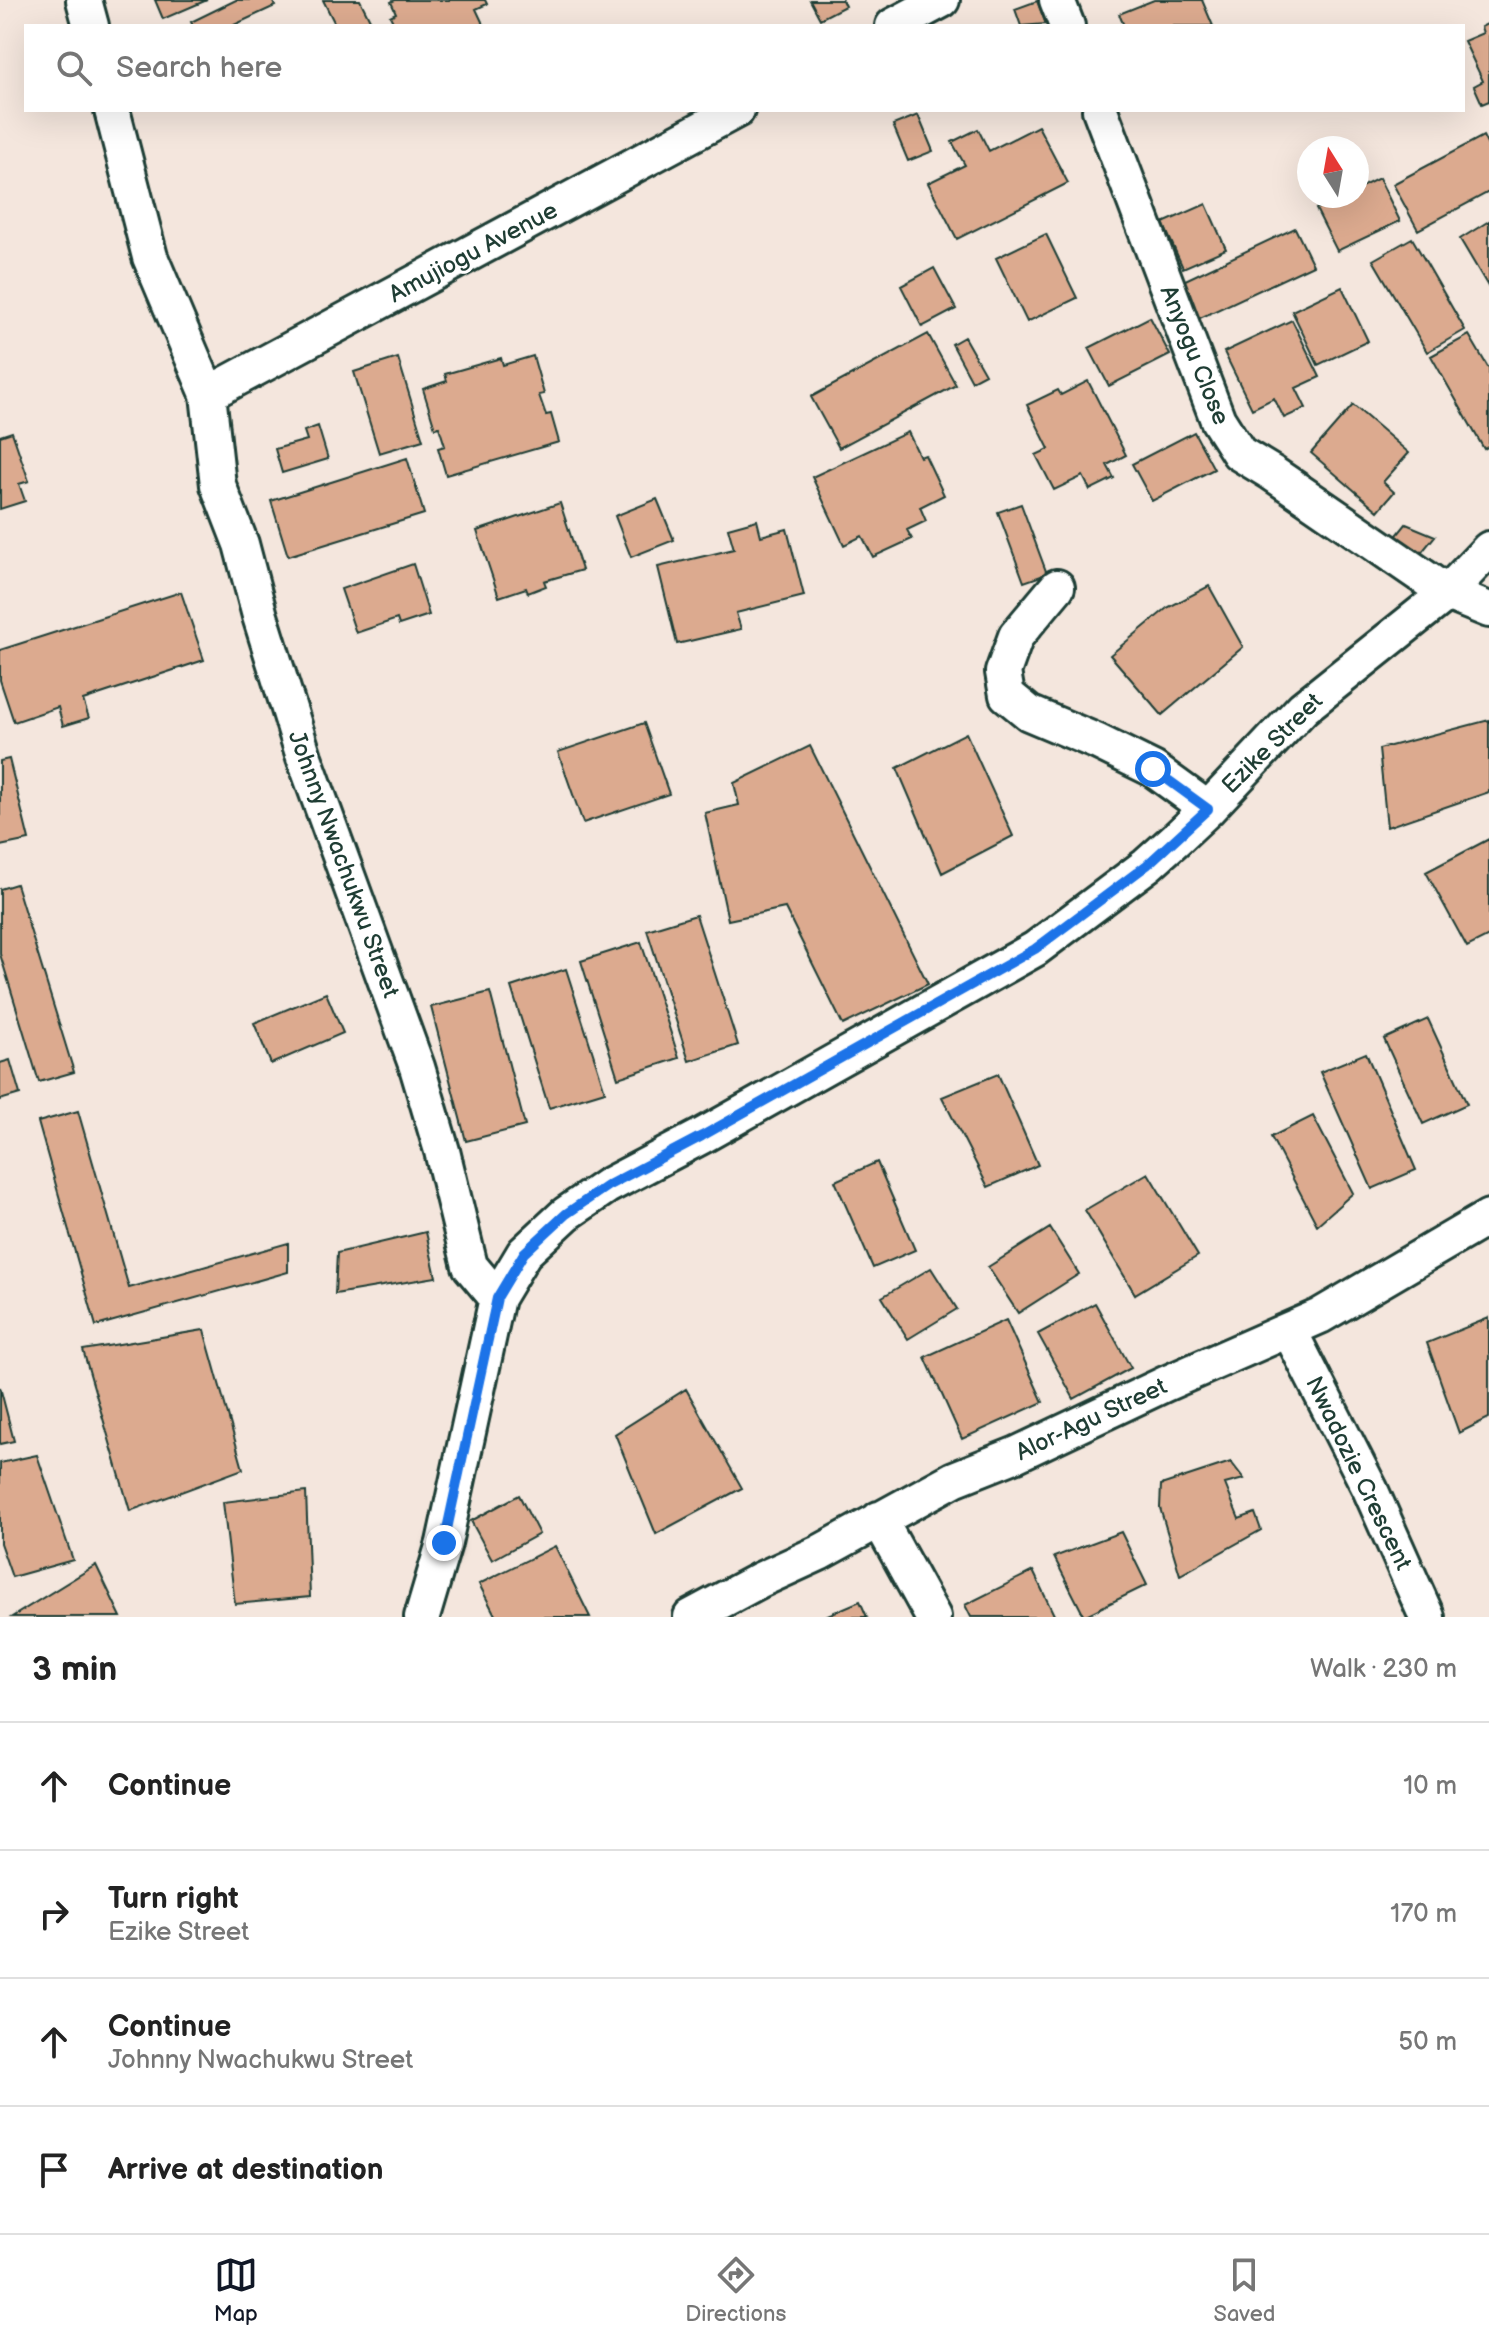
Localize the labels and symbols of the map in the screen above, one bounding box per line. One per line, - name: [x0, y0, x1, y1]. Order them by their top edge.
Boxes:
- north arrow: [1297, 136, 1369, 208]
- street label: Amujiogu Avenue: [384, 196, 563, 309]
- street label: Anyogu Close: [1153, 281, 1236, 429]
- street label: Ezike Street: [1216, 687, 1329, 800]
- street label: Johnny Nwachukwu Street: [282, 727, 406, 1002]
- route start: [1135, 751, 1171, 787]
- street label: Alor-Agu Street: [1011, 1372, 1172, 1467]
- street label: Nwadozie Crescent: [1299, 1372, 1418, 1575]
- route end: [426, 1525, 462, 1561]

